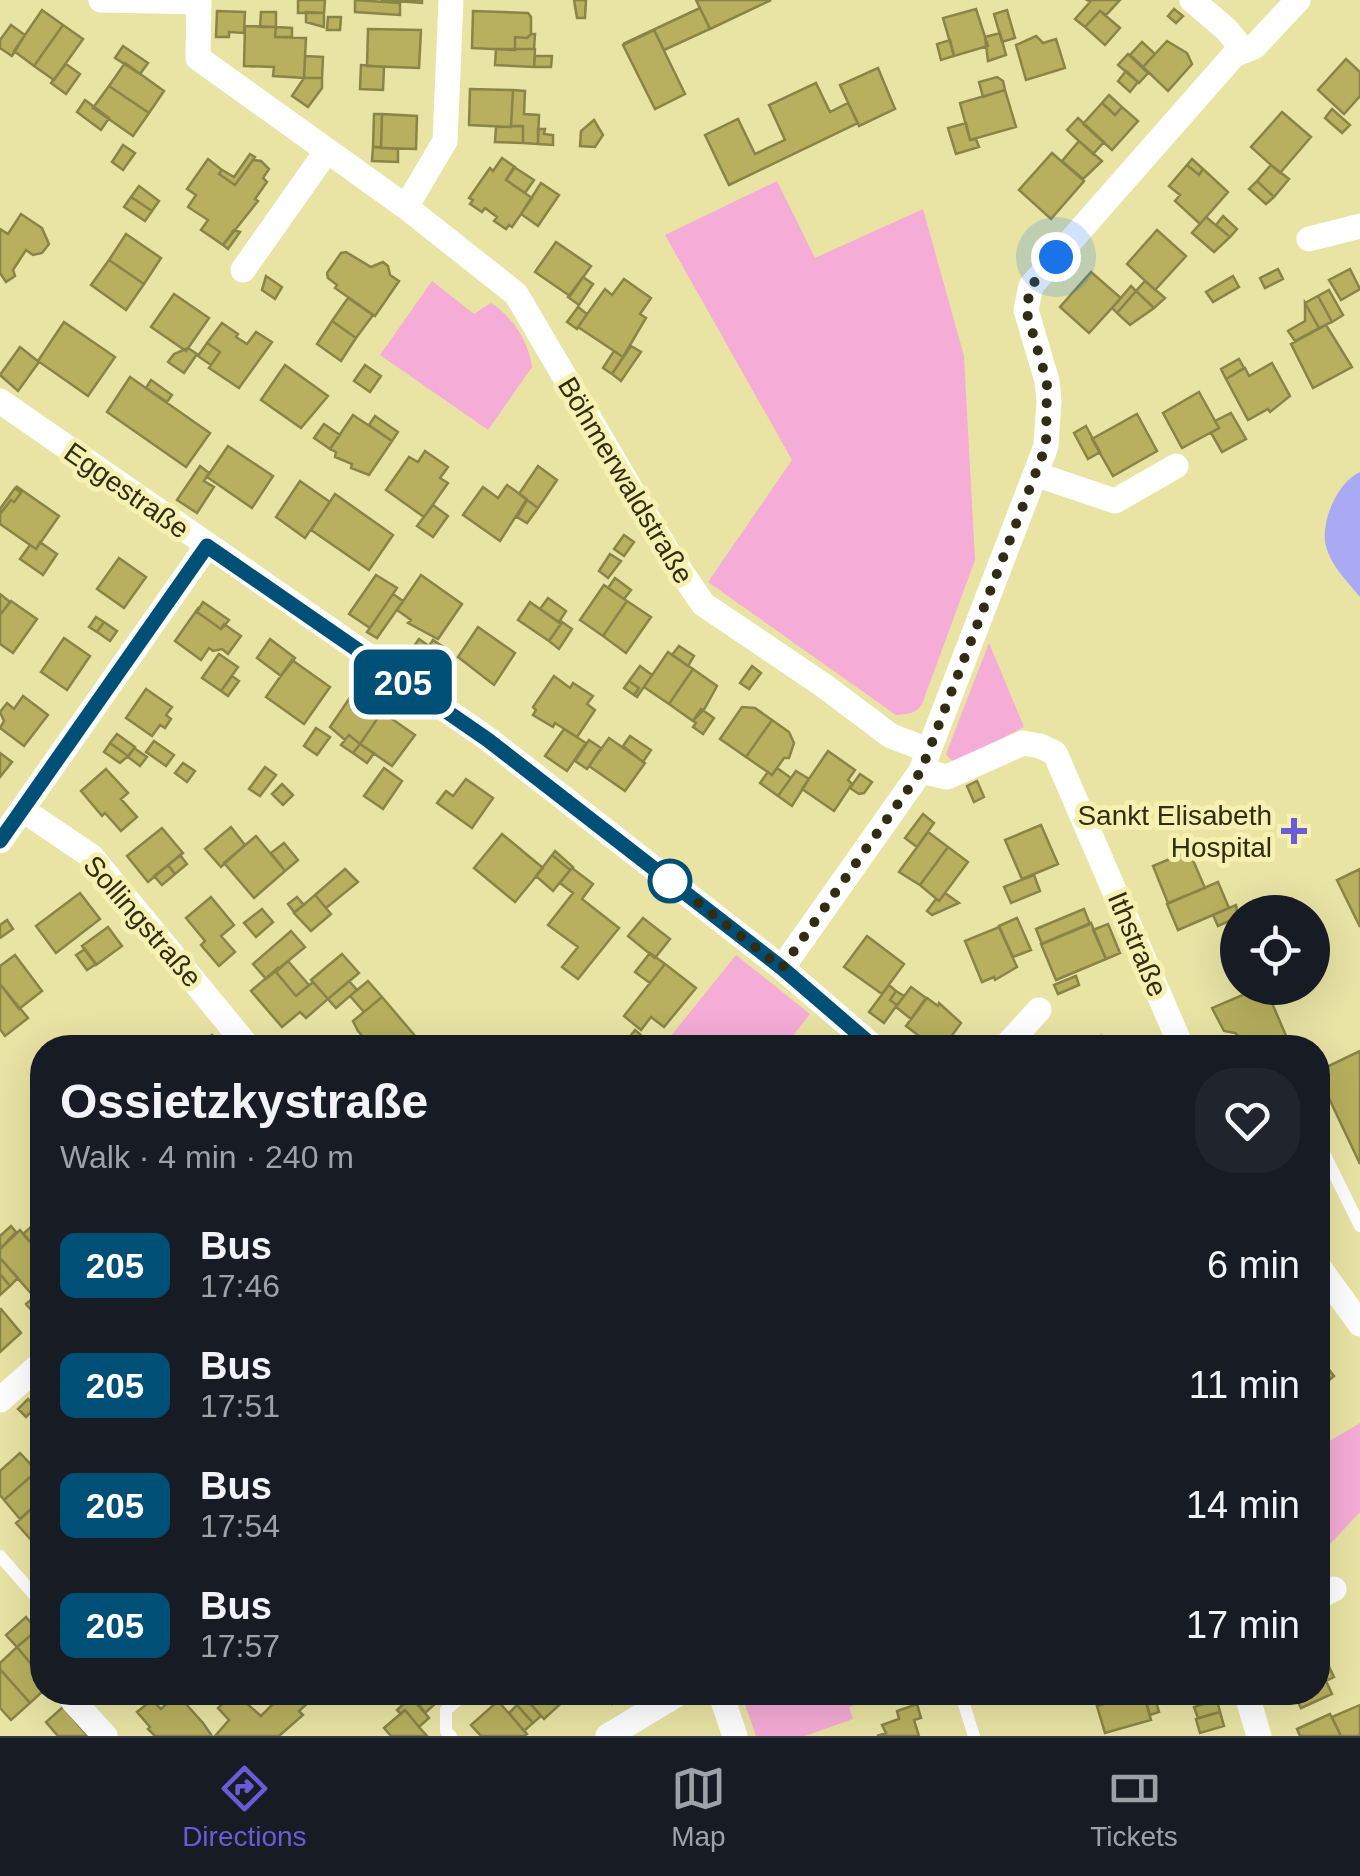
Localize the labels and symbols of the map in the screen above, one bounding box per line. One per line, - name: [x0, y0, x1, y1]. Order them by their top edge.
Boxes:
- your location: [1031, 232, 1081, 282]
- street label: Böhmerwaldstraße: [552, 372, 699, 589]
- street label: Eggestraße: [59, 436, 195, 545]
- line badge: 205: [346, 650, 460, 714]
- place label: Sankt Elisabeth Hospital: [1077, 800, 1272, 863]
- marker: Sankt Elisabeth Hospital: [1281, 818, 1307, 844]
- street label: Sollingstraße: [77, 849, 208, 993]
- unlabelled marker: [649, 860, 691, 902]
- street label: Ithstraße: [1102, 887, 1173, 1001]

